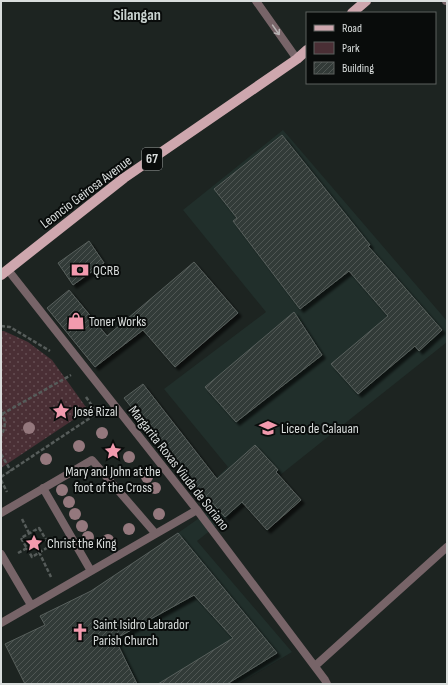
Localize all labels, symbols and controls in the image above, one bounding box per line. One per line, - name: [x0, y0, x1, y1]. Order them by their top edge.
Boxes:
- district label: Silangan: [113, 6, 161, 25]
- legend: [306, 12, 436, 84]
- text: Road: [342, 21, 362, 36]
- one-way arrow: [272, 24, 280, 35]
- text: Park: [342, 41, 360, 56]
- text: Building: [342, 61, 374, 76]
- road number: 67: [142, 148, 162, 170]
- street label: Leoncio Geirosa Avenue: [37, 152, 135, 232]
- bank icon: QCRB: [70, 260, 90, 280]
- place label: QCRB: [93, 262, 119, 279]
- shop icon: Toner Works: [66, 311, 86, 331]
- place label: Toner Works: [89, 313, 146, 330]
- place icon: José Rizal: [51, 401, 71, 421]
- street label: Margarita Roxas Viuda de Soriano: [125, 402, 233, 534]
- place label: José Rizal: [73, 403, 118, 420]
- school or university icon: Liceo de Calauan: [258, 418, 278, 438]
- place label: Liceo de Calauan: [281, 420, 359, 437]
- place icon: Mary and John at the foot of the Cross: [103, 441, 123, 461]
- place label: Mary and John at the foot of the Cross: [65, 463, 161, 496]
- place icon: Christ the King: [24, 533, 44, 553]
- place label: Christ the King: [47, 535, 117, 552]
- place label: Saint Isidro Labrador Parish Church: [93, 616, 189, 649]
- church icon: Saint Isidro Labrador Parish Church: [70, 622, 90, 642]

